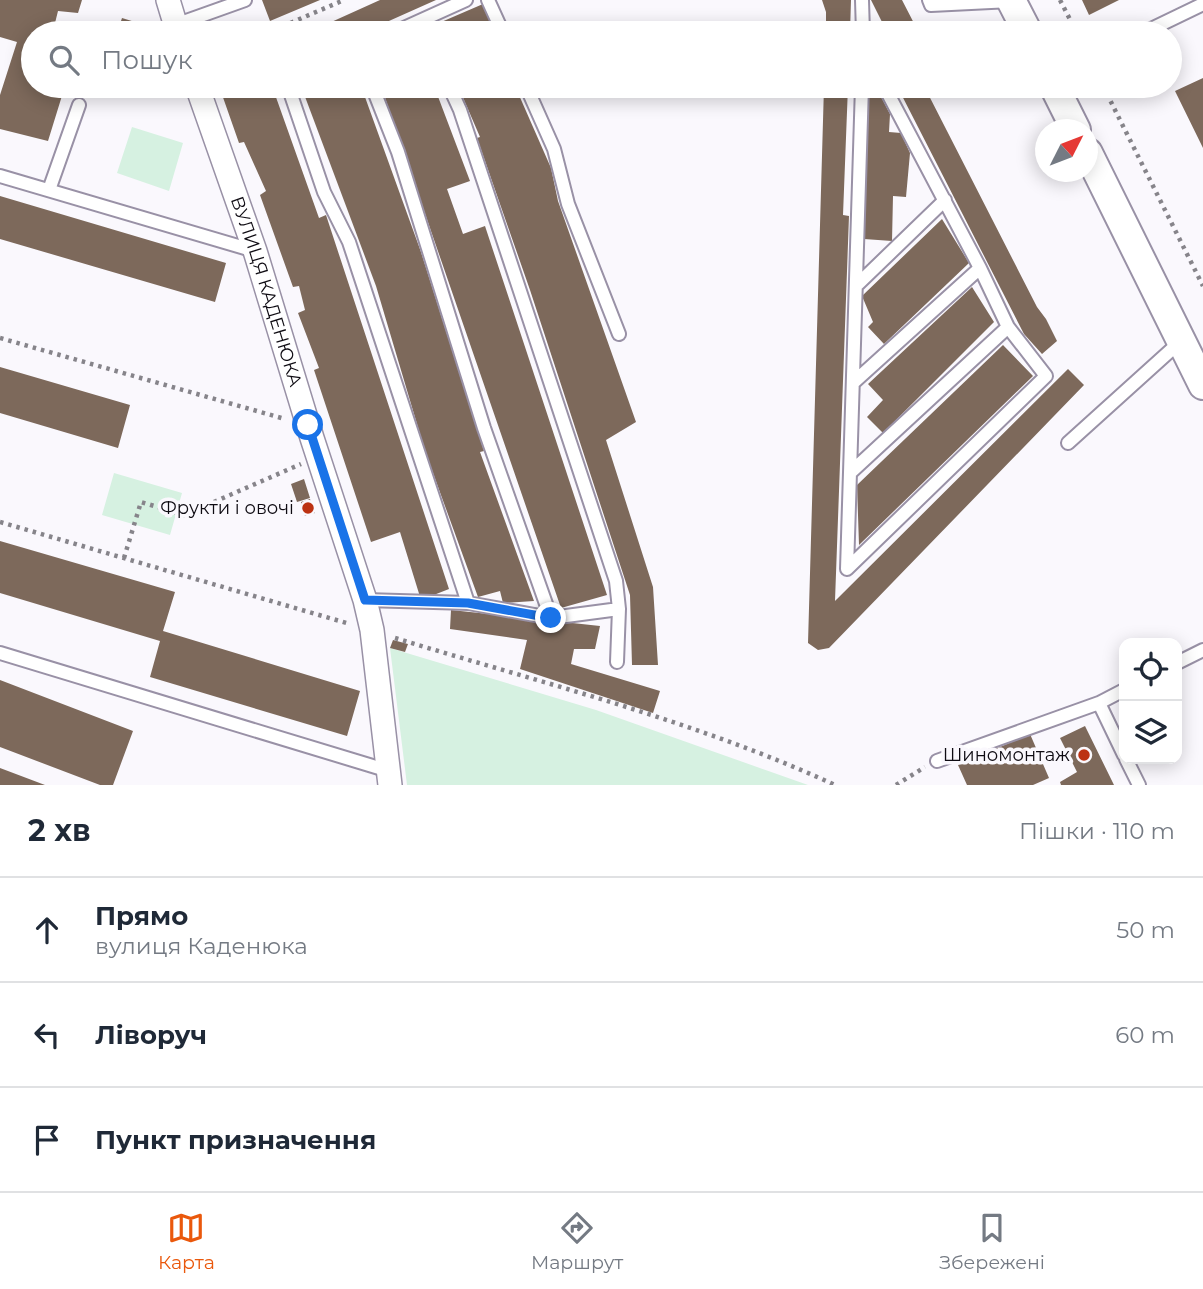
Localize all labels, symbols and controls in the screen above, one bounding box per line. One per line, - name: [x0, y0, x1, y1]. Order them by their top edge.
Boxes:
- search box: [21, 21, 1182, 98]
- icon: search: [45, 41, 83, 79]
- text: Пошук: [101, 44, 193, 76]
- north arrow: [1035, 119, 1098, 182]
- street label: ВУЛИЦЯ КАДЕНЮКА: [226, 193, 307, 390]
- route start: [292, 409, 323, 440]
- place label: Фрукти і овочі: [160, 497, 294, 519]
- marker: Фрукти і овочі: [300, 500, 316, 516]
- route end: [535, 602, 566, 633]
- map controls: [1119, 638, 1182, 764]
- button: locate: [1119, 638, 1182, 701]
- button: layers: [1119, 701, 1182, 764]
- place label: Шиномонтаж: [943, 744, 1070, 766]
- marker: Шиномонтаж: [1076, 747, 1092, 763]
- text: 2 хв: [28, 812, 91, 849]
- text: Пішки · 110 m: [1019, 817, 1175, 845]
- text: Прямо: [95, 900, 188, 932]
- icon: ahead: [28, 911, 66, 949]
- text: 50 m: [1116, 916, 1175, 944]
- text: вулиця Каденюка: [95, 932, 308, 960]
- icon: left: [28, 1016, 66, 1054]
- text: Ліворуч: [95, 1019, 207, 1051]
- text: 60 m: [1115, 1021, 1175, 1049]
- icon: arrive: [28, 1121, 66, 1159]
- text: Пункт призначення: [95, 1124, 376, 1156]
- tab: Карта: [158, 1209, 215, 1274]
- tab: Маршрут: [531, 1209, 623, 1274]
- tab: Збережені: [939, 1209, 1045, 1274]

